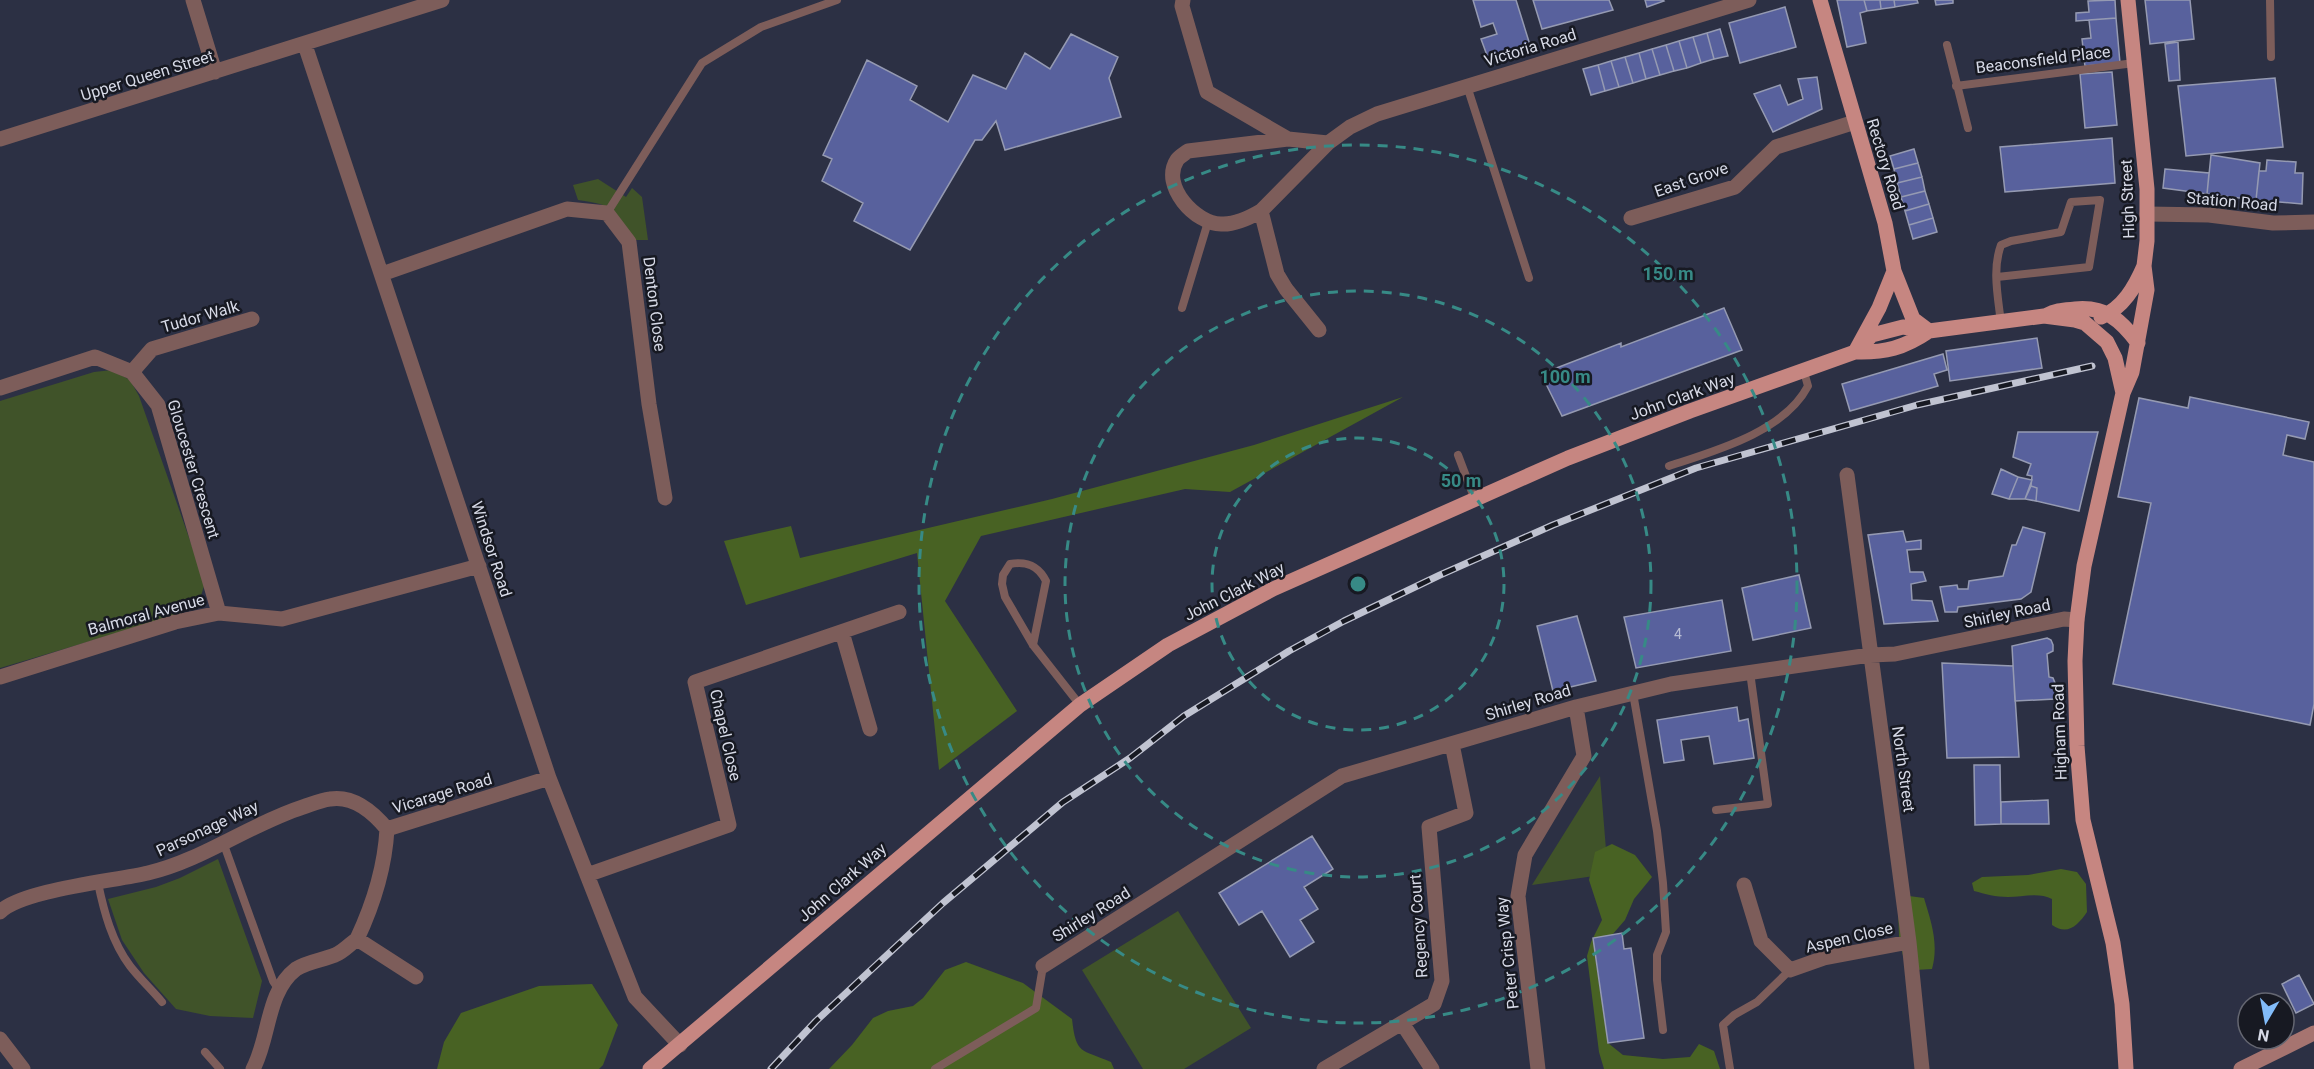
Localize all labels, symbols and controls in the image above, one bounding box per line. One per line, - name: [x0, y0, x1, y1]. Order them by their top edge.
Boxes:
- street label: Victoria Road: [1482, 24, 1579, 71]
- street label: Beaconsfield Place: [1975, 42, 2111, 77]
- street label: Upper Queen Street: [78, 46, 216, 105]
- street label: Rectory Road: [1863, 116, 1908, 212]
- street label: East Grove: [1652, 158, 1730, 201]
- street label: High Street: [2117, 159, 2138, 239]
- street label: Station Road: [2186, 188, 2278, 215]
- street label: Denton Close: [639, 256, 670, 352]
- text: 150 m: [1642, 263, 1694, 284]
- street label: Tudor Walk: [159, 296, 242, 337]
- text: 100 m: [1539, 366, 1591, 387]
- street label: John Clark Way: [1627, 369, 1738, 424]
- street label: Gloucester Crescent: [163, 397, 224, 541]
- text: 50 m: [1441, 470, 1481, 491]
- street label: Windsor Road: [467, 499, 516, 599]
- street label: John Clark Way: [1181, 558, 1288, 625]
- centre of rings: [1348, 574, 1368, 594]
- street label: Balmoral Avenue: [86, 590, 206, 639]
- street label: Shirley Road: [1962, 595, 2052, 632]
- house number: 4: [1674, 626, 1682, 642]
- street label: Shirley Road: [1483, 681, 1573, 724]
- street label: Higham Road: [2048, 683, 2071, 781]
- street label: Chapel Close: [706, 687, 745, 783]
- street label: North Street: [1888, 725, 1919, 813]
- street label: Vicarage Road: [390, 769, 494, 818]
- street label: Parsonage Way: [153, 796, 262, 860]
- street label: John Clark Way: [795, 839, 890, 926]
- street label: Regency Court: [1405, 873, 1432, 978]
- street label: Shirley Road: [1049, 883, 1134, 946]
- street label: Peter Crisp Way: [1492, 896, 1523, 1010]
- street label: Aspen Close: [1804, 918, 1895, 957]
- north arrow: [2236, 991, 2296, 1051]
- text: N: [2256, 1025, 2271, 1046]

